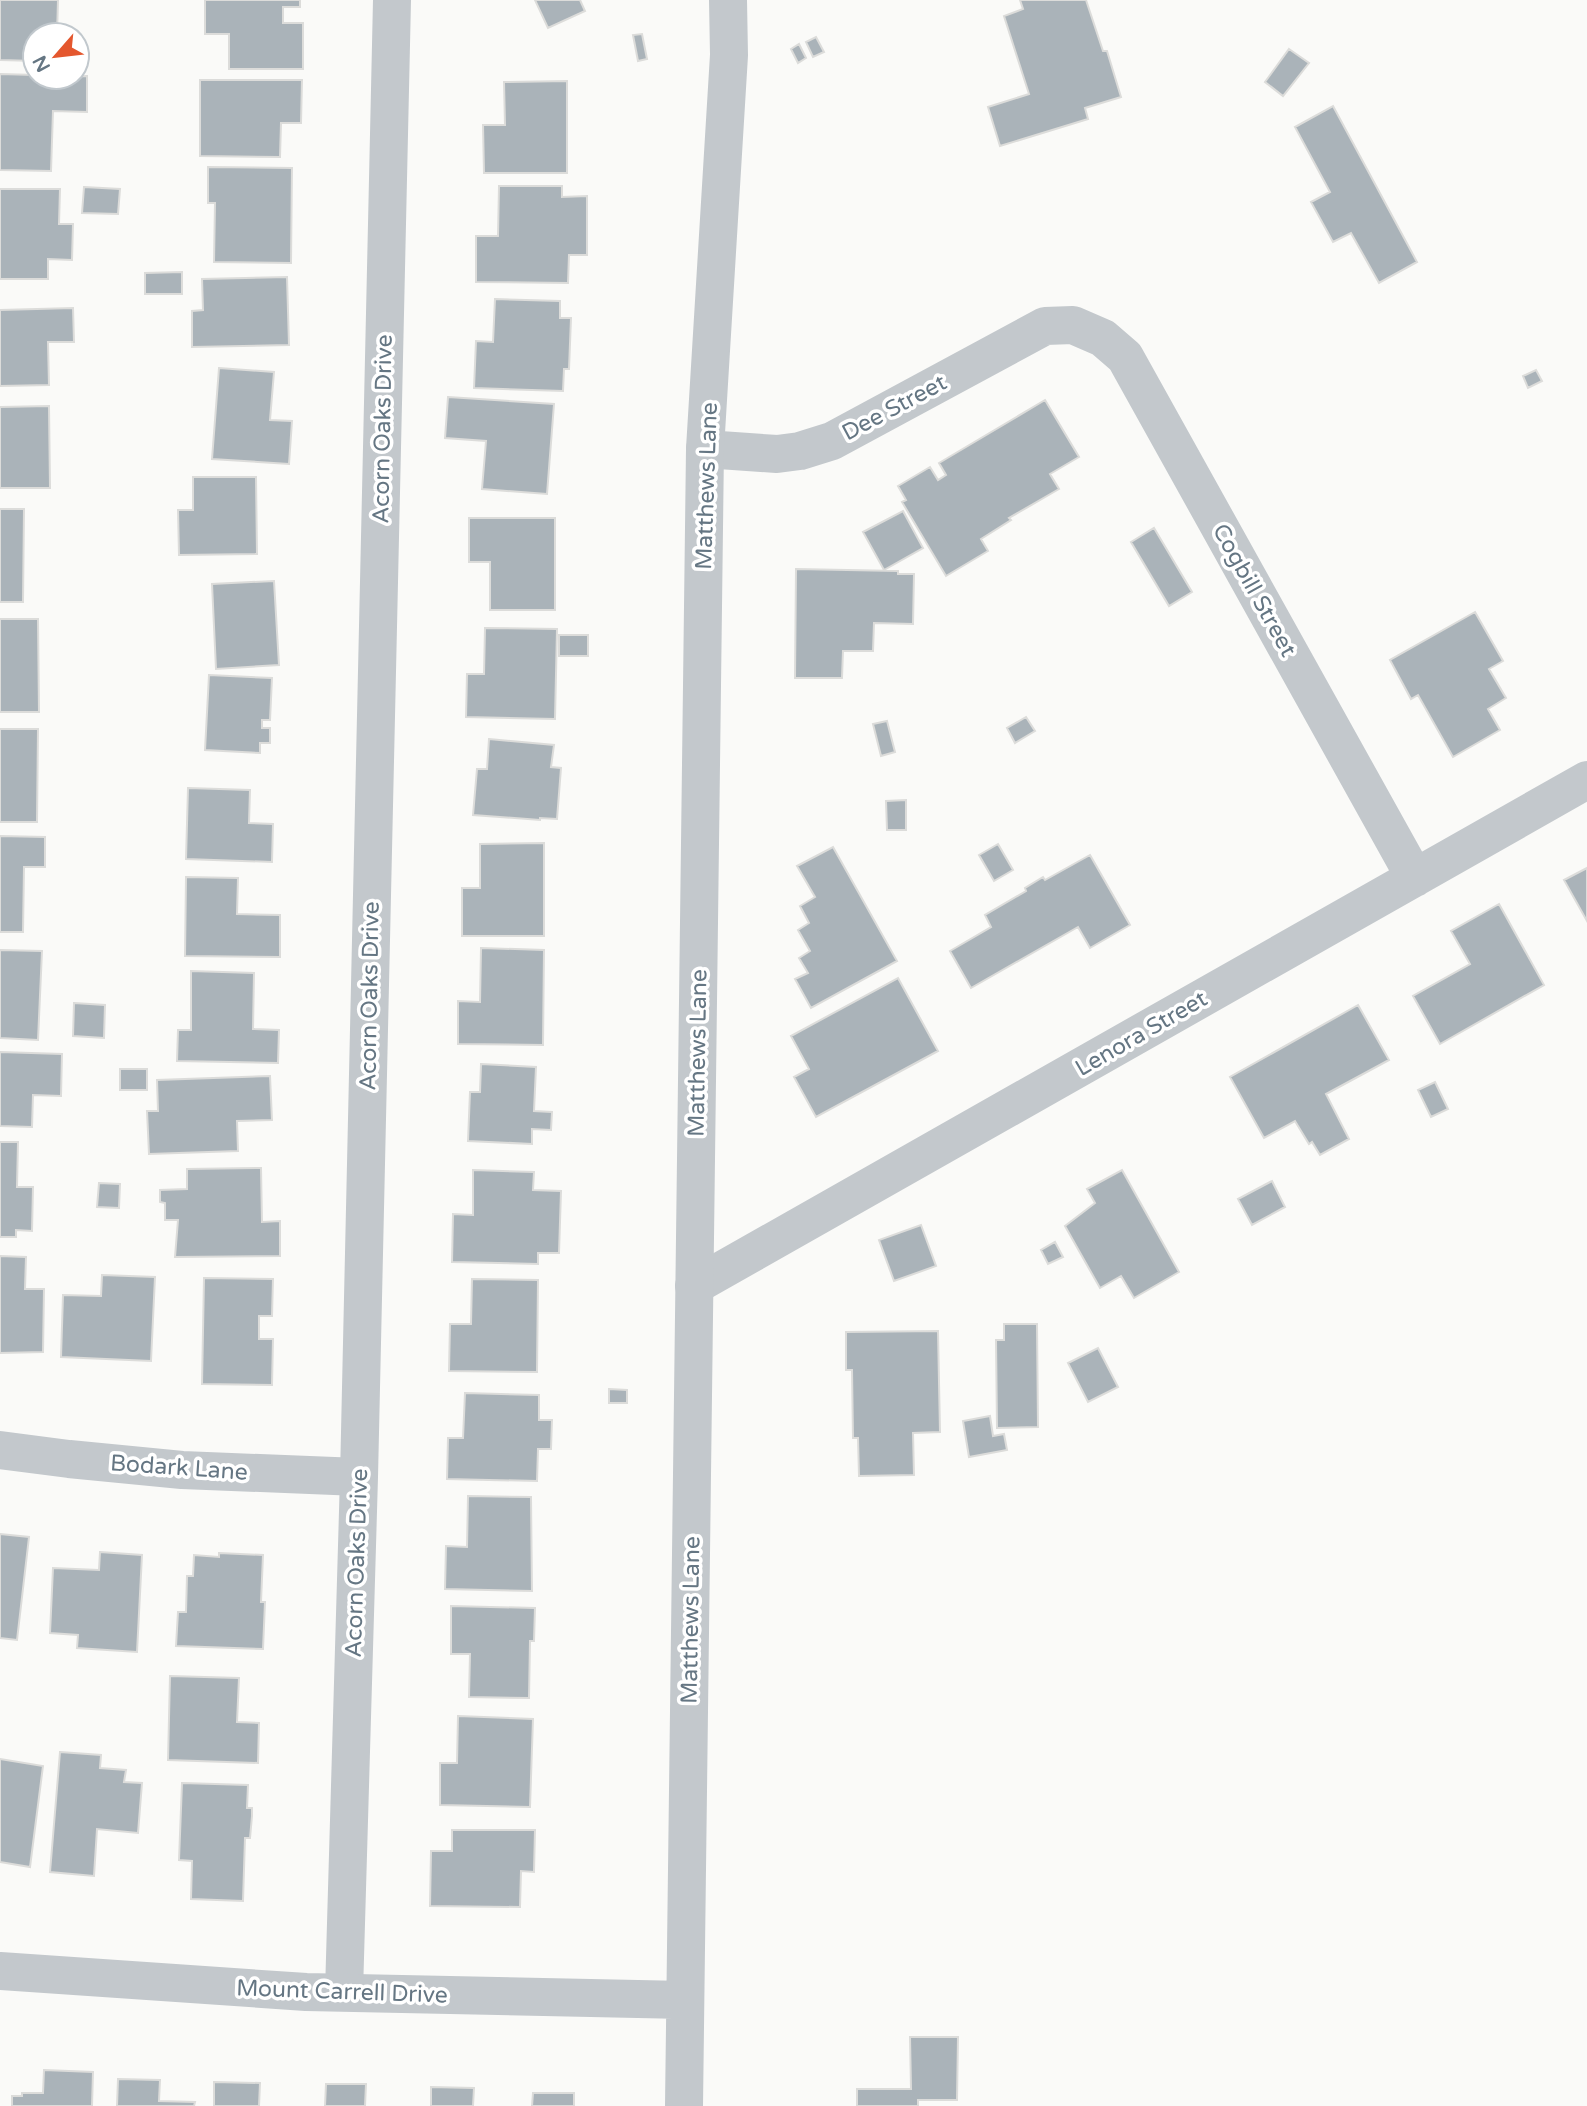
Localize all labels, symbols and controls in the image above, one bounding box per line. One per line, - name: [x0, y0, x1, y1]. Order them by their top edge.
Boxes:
- north arrow: [21, 21, 91, 91]
- text: N: [29, 52, 55, 75]
- street label: Acorn Oaks Drive: [367, 334, 399, 524]
- street label: Dee Street: [837, 369, 952, 447]
- street label: Matthews Lane: [690, 402, 724, 570]
- street label: Cogbill Street: [1206, 519, 1302, 662]
- street label: Acorn Oaks Drive: [354, 901, 386, 1091]
- street label: Matthews Lane: [683, 969, 713, 1137]
- street label: Lenora Street: [1071, 985, 1213, 1083]
- street label: Bodark Lane: [109, 1449, 249, 1487]
- street label: Acorn Oaks Drive: [340, 1468, 374, 1658]
- street label: Matthews Lane: [676, 1536, 706, 1704]
- street label: Mount Carrell Drive: [236, 1974, 448, 2010]

